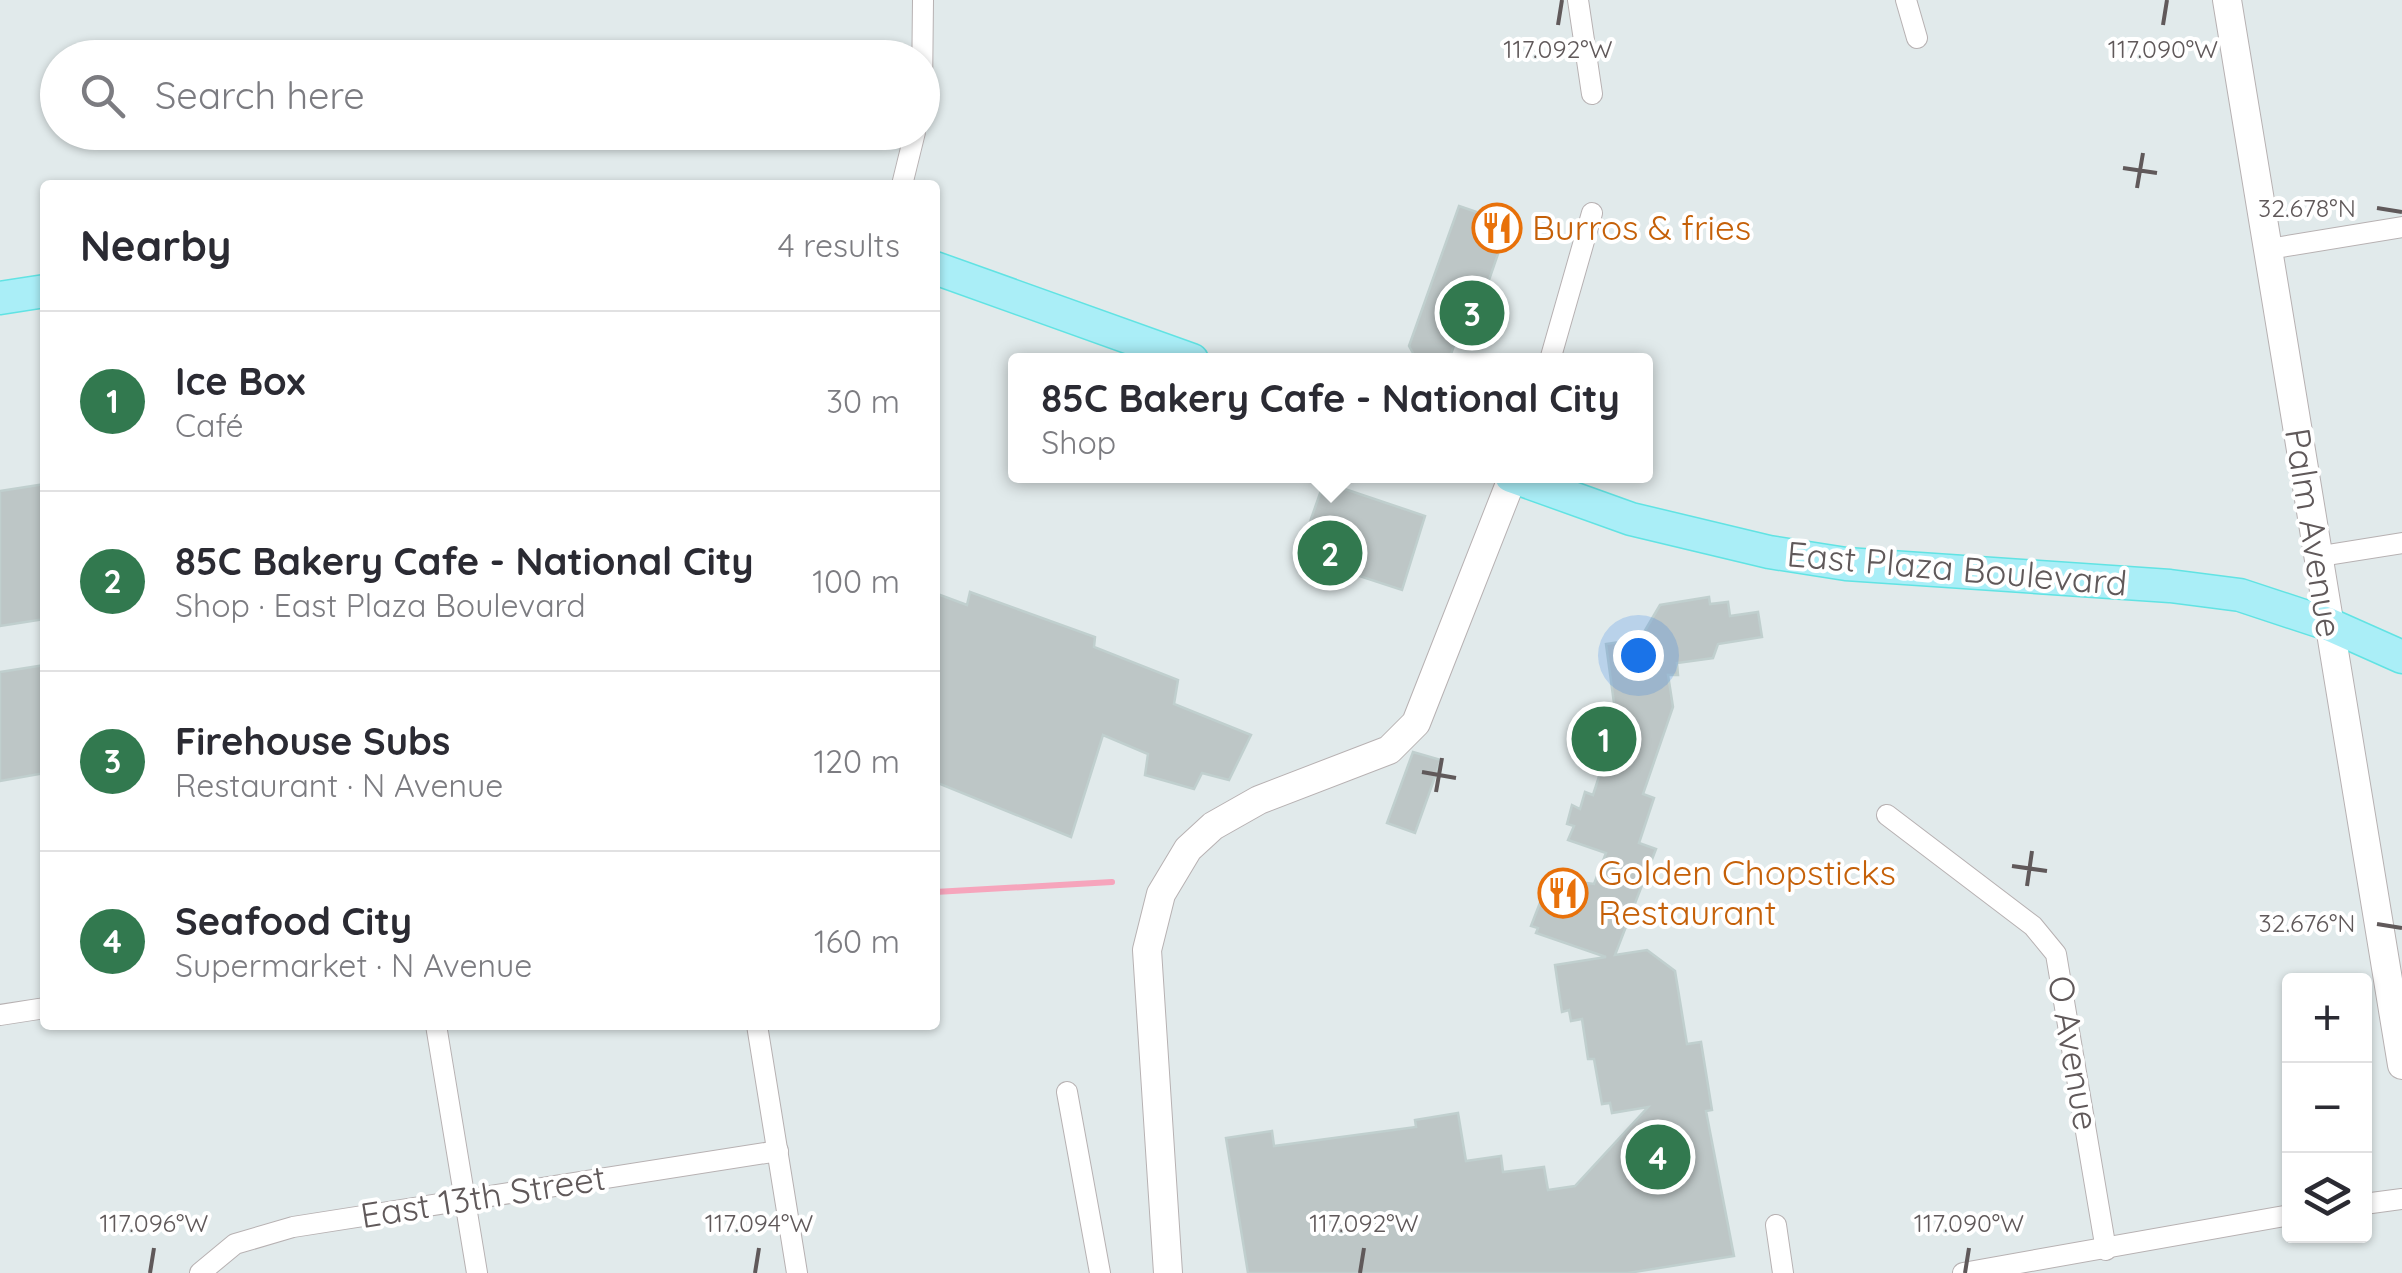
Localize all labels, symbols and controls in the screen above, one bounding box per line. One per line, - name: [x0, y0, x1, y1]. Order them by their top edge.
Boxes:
- text: 117.092°W: [1503, 33, 1613, 64]
- text: 117.090°W: [2108, 33, 2218, 64]
- search box: [40, 40, 940, 150]
- icon: search: [75, 68, 130, 123]
- text: Search here: [155, 71, 365, 119]
- text: 32.678°N: [2258, 192, 2356, 223]
- restaurant icon: Burros & fries: [1471, 202, 1523, 254]
- place label: Burros & fries: [1532, 205, 1751, 249]
- text: Nearby: [80, 219, 231, 272]
- text: 4 results: [778, 225, 900, 265]
- pin: 3: [1440, 276, 1504, 350]
- popup: [1008, 353, 1653, 483]
- text: Ice Box: [175, 357, 305, 405]
- text: 85C Bakery Cafe - National City: [1041, 374, 1620, 422]
- text: 1: [106, 381, 119, 421]
- text: 30 m: [826, 381, 900, 421]
- text: Café: [175, 405, 244, 445]
- text: Shop: [1041, 422, 1116, 462]
- street label: Palm Avenue: [2276, 425, 2352, 641]
- pin: 2: [1298, 516, 1362, 590]
- street label: East Plaza Boulevard: [1785, 531, 2129, 605]
- text: 85C Bakery Cafe - National City: [175, 537, 754, 585]
- text: 2: [103, 561, 122, 601]
- text: 100 m: [812, 561, 900, 601]
- text: Shop · East Plaza Boulevard: [175, 585, 586, 625]
- your location: [1613, 630, 1664, 681]
- pin: 1: [1572, 702, 1636, 776]
- text: Firehouse Subs: [175, 717, 450, 765]
- text: 3: [104, 741, 121, 781]
- text: 120 m: [813, 741, 900, 781]
- text: Restaurant · N Avenue: [175, 765, 503, 805]
- place label: Golden Chopsticks Restaurant: [1598, 850, 1896, 934]
- restaurant icon: Golden Chopsticks Restaurant: [1537, 867, 1589, 919]
- text: Seafood City: [175, 897, 412, 945]
- text: 32.676°N: [2259, 907, 2355, 938]
- text: 4: [103, 921, 122, 961]
- text: 160 m: [814, 921, 900, 961]
- text: Supermarket · N Avenue: [175, 945, 532, 985]
- street label: O Avenue: [2039, 972, 2109, 1134]
- map controls: [2282, 973, 2372, 1243]
- button: +: [2282, 973, 2372, 1063]
- button: −: [2282, 1063, 2372, 1153]
- pin: 4: [1626, 1120, 1690, 1194]
- button: layers: [2282, 1153, 2372, 1243]
- street label: East 13th Street: [357, 1155, 608, 1237]
- text: 117.096°W: [99, 1207, 209, 1238]
- text: 117.094°W: [705, 1207, 813, 1238]
- text: 117.092°W: [1309, 1207, 1419, 1238]
- text: 117.090°W: [1914, 1207, 2024, 1238]

